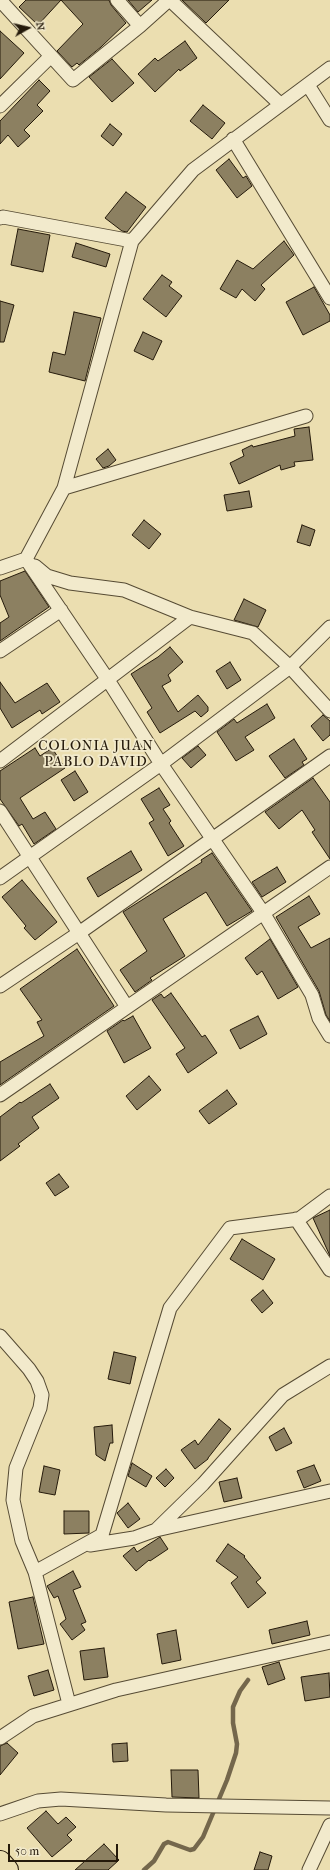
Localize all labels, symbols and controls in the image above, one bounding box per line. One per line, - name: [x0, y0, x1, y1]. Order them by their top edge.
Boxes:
- north arrow: [8, 8, 48, 48]
- text: N: [33, 21, 47, 31]
- district label: COLONIA JUAN PABLO DAVID: [38, 739, 154, 772]
- scale bar: [10, 1836, 120, 1862]
- text: 50 m: [15, 1844, 39, 1858]

